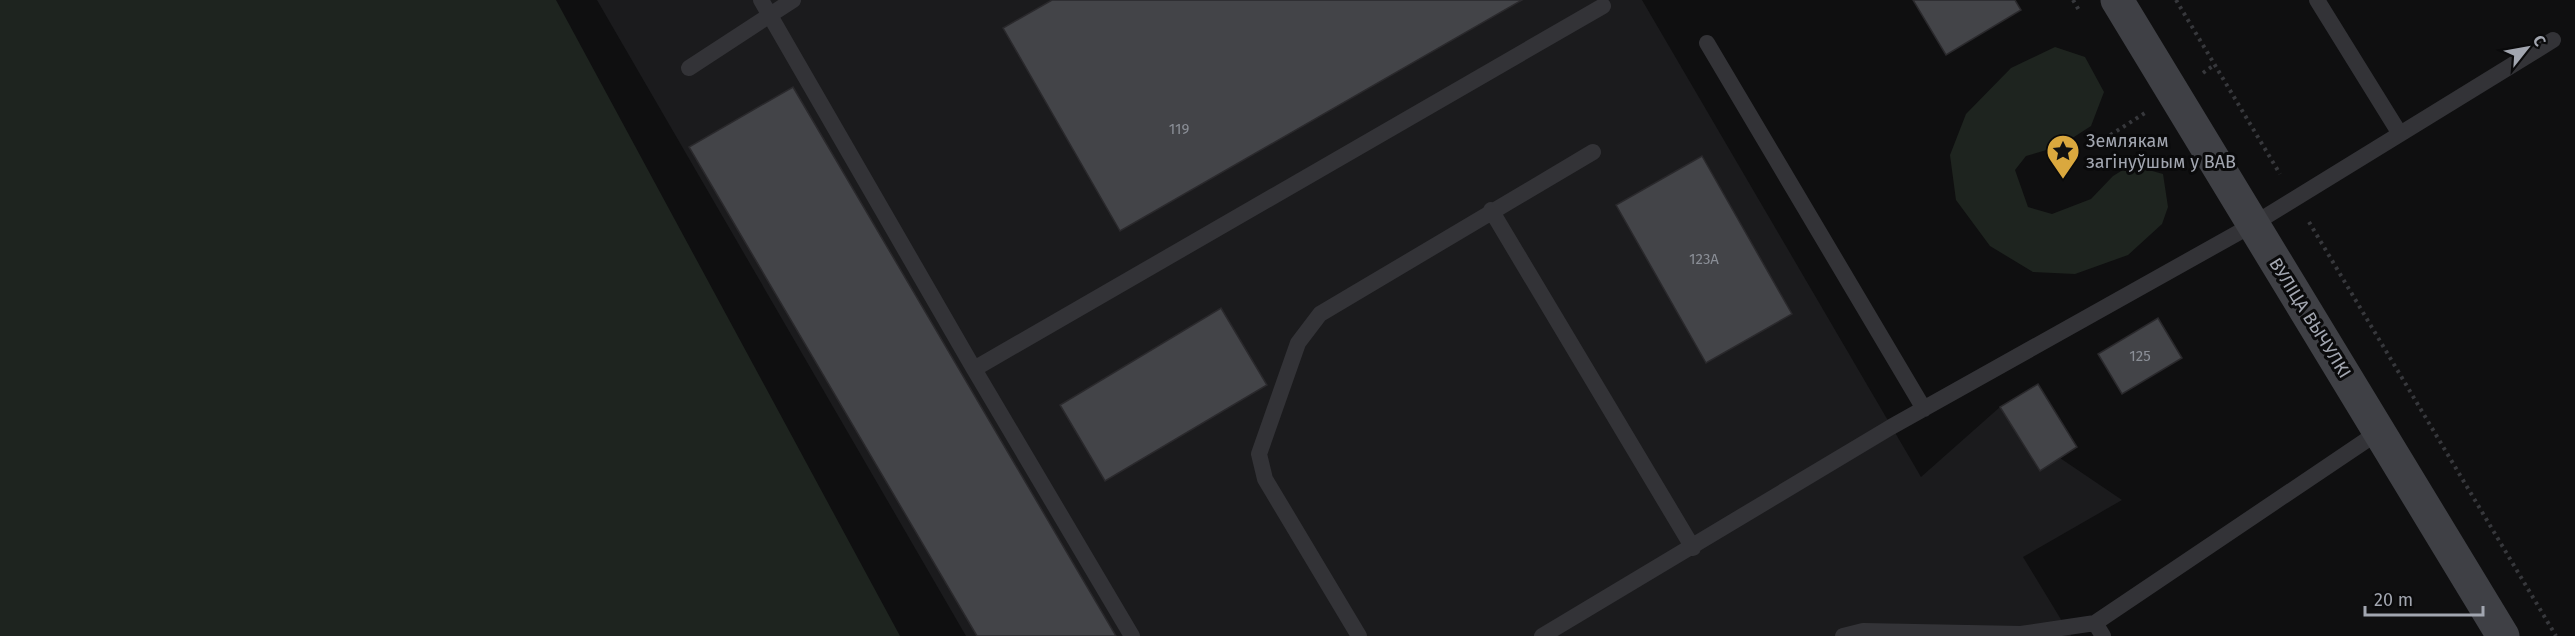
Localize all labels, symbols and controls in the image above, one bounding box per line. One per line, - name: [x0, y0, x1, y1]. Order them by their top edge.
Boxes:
- north arrow: [2497, 18, 2557, 78]
- text: С: [2529, 32, 2550, 50]
- house number: 119: [1169, 120, 1189, 138]
- place label: Землякам загінуўшым у ВАВ: [2086, 130, 2236, 173]
- place icon: Землякам загінуўшым у ВАВ: [2045, 133, 2081, 180]
- house number: 123А: [1689, 250, 1719, 268]
- street label: ВУЛІЦА ВЫЧУЛКІ: [2264, 254, 2356, 382]
- house number: 125: [2129, 347, 2151, 365]
- scale bar: [2365, 579, 2484, 617]
- text: 20 m: [2374, 589, 2413, 611]

